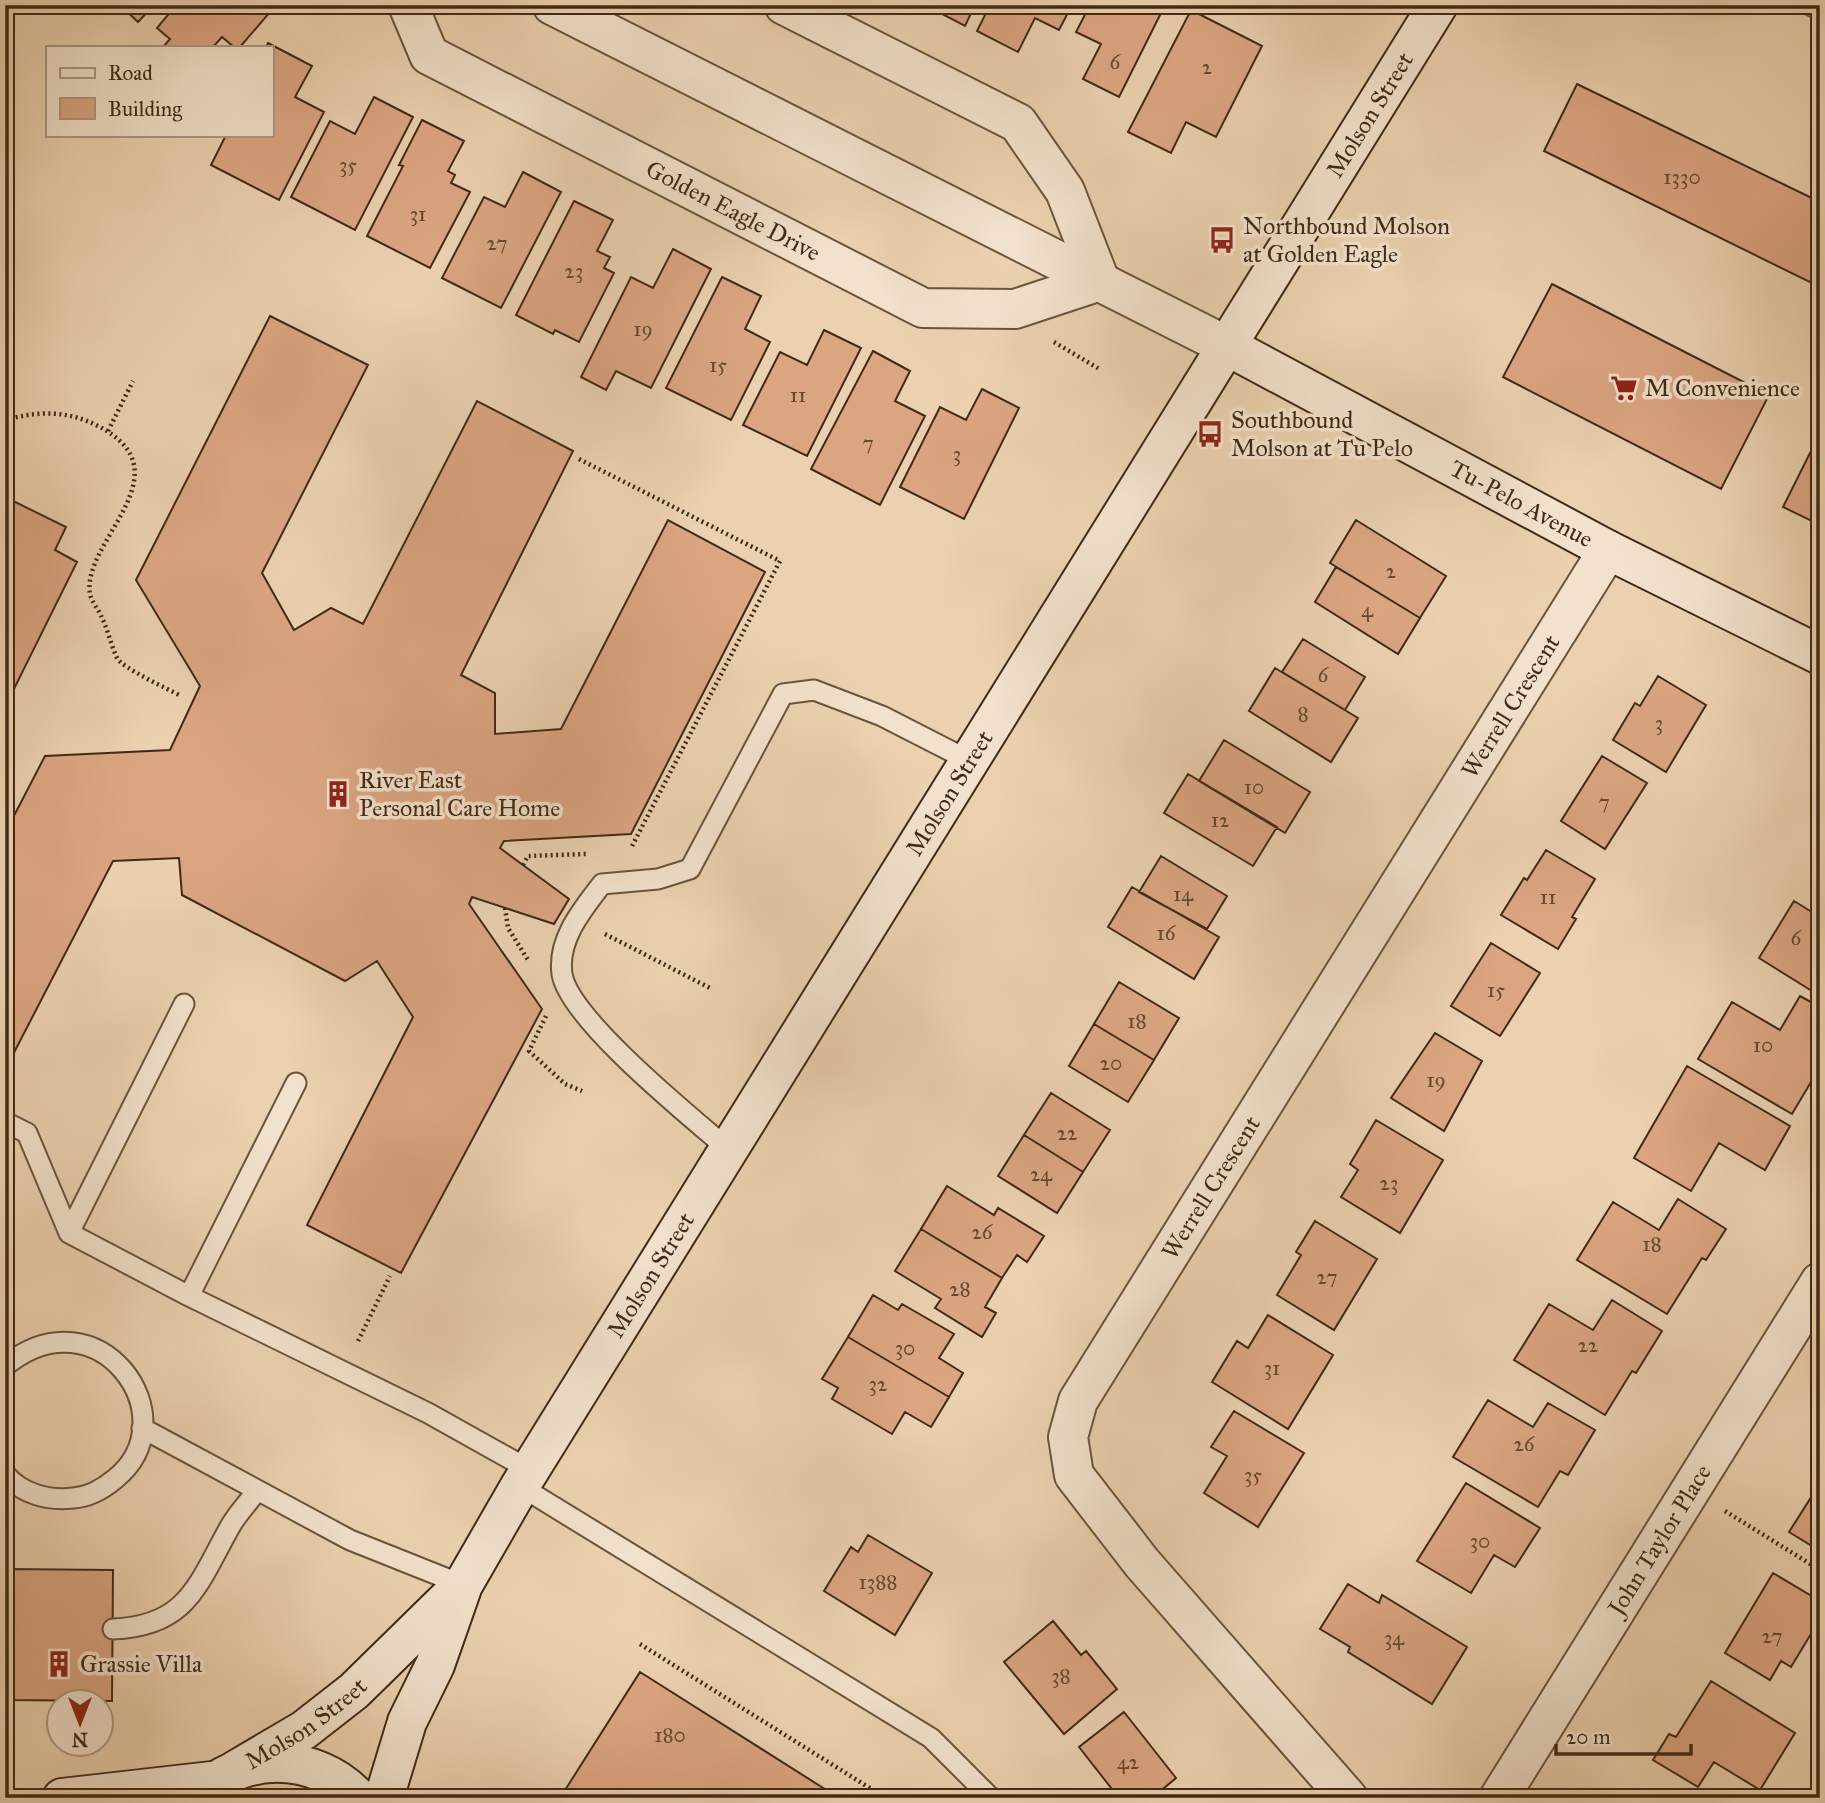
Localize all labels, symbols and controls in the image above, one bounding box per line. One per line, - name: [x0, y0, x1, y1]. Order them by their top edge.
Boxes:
- legend: [46, 46, 273, 136]
- street label: Molson Street: [1320, 46, 1420, 183]
- house number: 6: [1110, 49, 1122, 75]
- house number: 2: [1202, 54, 1213, 80]
- text: Road: [108, 60, 153, 86]
- text: Building: [108, 96, 182, 122]
- house number: 35: [339, 152, 357, 178]
- street label: Golden Eagle Drive: [641, 154, 825, 268]
- house number: 1330: [1663, 164, 1701, 190]
- house number: 31: [410, 201, 426, 227]
- place label: Northbound Molson at Golden Eagle: [1243, 211, 1450, 269]
- bus stop icon: Northbound Molson at Golden Eagle: [1207, 225, 1237, 255]
- house number: 27: [487, 230, 508, 256]
- house number: 23: [565, 258, 583, 284]
- house number: 19: [633, 316, 653, 342]
- house number: 15: [709, 352, 727, 378]
- supermarket icon: M Convenience: [1609, 373, 1639, 403]
- place label: M Convenience: [1645, 373, 1800, 403]
- house number: 11: [790, 382, 806, 408]
- place label: Southbound Molson at Tu Pelo: [1231, 405, 1413, 463]
- bus stop icon: Southbound Molson at Tu Pelo: [1195, 419, 1225, 449]
- house number: 7: [862, 430, 874, 456]
- house number: 3: [953, 441, 961, 467]
- street label: Tu-Pelo Avenue: [1445, 453, 1598, 554]
- house number: 2: [1386, 558, 1397, 584]
- house number: 4: [1361, 597, 1374, 623]
- street label: Werrell Crescent: [1455, 629, 1567, 784]
- house number: 6: [1318, 662, 1330, 688]
- house number: 8: [1297, 701, 1309, 727]
- house number: 3: [1655, 710, 1663, 736]
- street label: Molson Street: [899, 725, 1000, 861]
- place label: River East Personal Care Home: [359, 765, 560, 823]
- house number: 10: [1244, 774, 1264, 800]
- building icon: River East Personal Care Home: [323, 779, 353, 809]
- house number: 7: [1598, 789, 1610, 815]
- house number: 12: [1211, 807, 1230, 833]
- house number: 14: [1173, 881, 1194, 907]
- house number: 11: [1540, 884, 1556, 910]
- house number: 16: [1156, 920, 1177, 946]
- house number: 6: [1791, 925, 1803, 951]
- house number: 15: [1487, 977, 1505, 1003]
- house number: 18: [1127, 1008, 1147, 1034]
- house number: 10: [1753, 1032, 1773, 1058]
- house number: 20: [1100, 1050, 1122, 1076]
- house number: 19: [1426, 1067, 1446, 1093]
- street label: Werrell Crescent: [1155, 1110, 1267, 1265]
- house number: 22: [1057, 1120, 1078, 1146]
- house number: 24: [1030, 1161, 1053, 1187]
- house number: 23: [1380, 1170, 1398, 1196]
- street label: Molson Street: [601, 1206, 701, 1343]
- house number: 26: [971, 1219, 994, 1245]
- house number: 18: [1642, 1231, 1662, 1257]
- house number: 27: [1317, 1264, 1338, 1290]
- house number: 28: [949, 1276, 971, 1302]
- house number: 22: [1578, 1332, 1599, 1358]
- house number: 30: [895, 1335, 915, 1361]
- house number: 31: [1264, 1355, 1280, 1381]
- house number: 32: [869, 1371, 888, 1397]
- house number: 26: [1513, 1431, 1536, 1457]
- street label: John Taylor Place: [1600, 1459, 1718, 1623]
- house number: 35: [1244, 1462, 1262, 1488]
- house number: 30: [1470, 1528, 1490, 1554]
- house number: 1388: [858, 1569, 898, 1595]
- house number: 27: [1762, 1623, 1783, 1649]
- house number: 34: [1384, 1625, 1405, 1651]
- building icon: Grassie Villa: [44, 1649, 74, 1679]
- place label: Grassie Villa: [80, 1649, 203, 1679]
- house number: 38: [1051, 1663, 1071, 1689]
- street label: Molson Street: [240, 1671, 374, 1776]
- north arrow: [46, 1688, 116, 1758]
- scale bar: [1556, 1712, 1690, 1756]
- house number: 180: [654, 1722, 686, 1748]
- text: 20 m: [1566, 1724, 1611, 1750]
- text: N: [72, 1728, 88, 1751]
- house number: 42: [1117, 1749, 1140, 1775]

